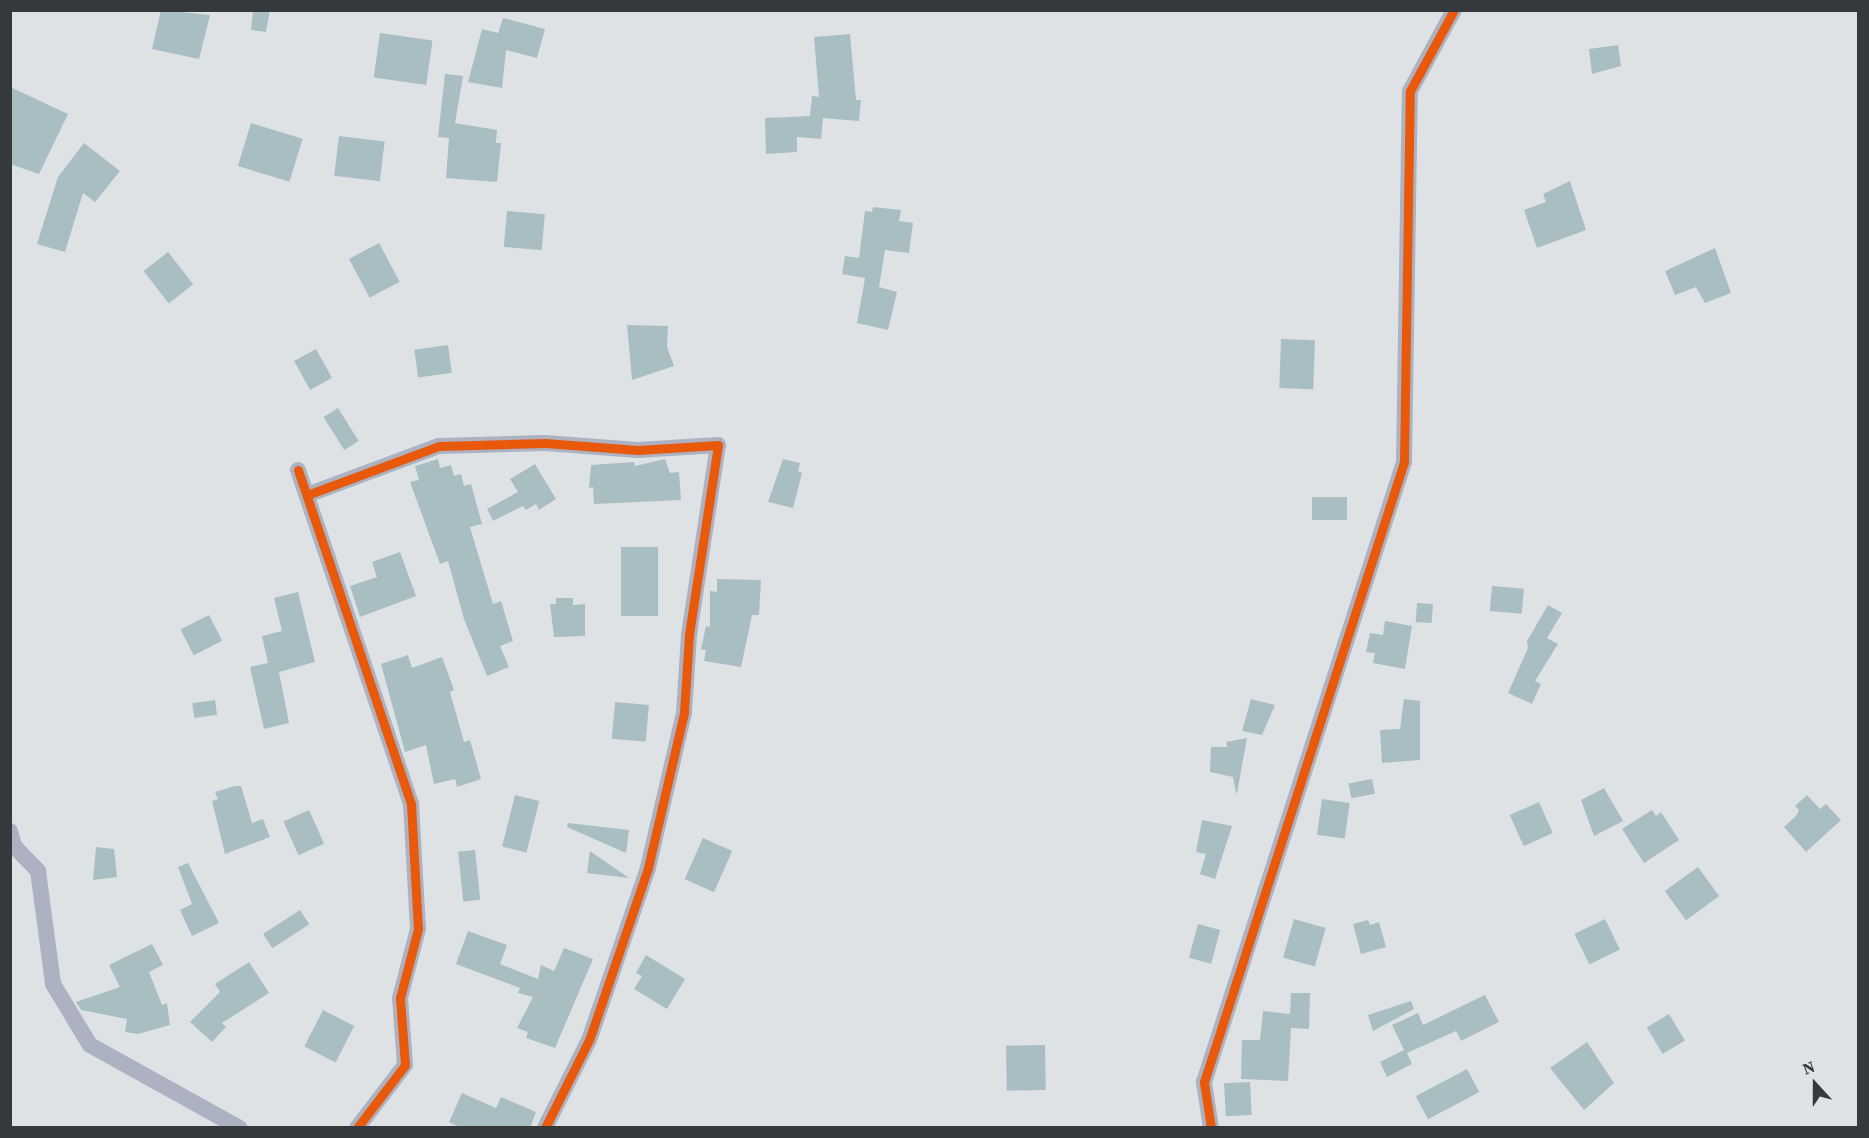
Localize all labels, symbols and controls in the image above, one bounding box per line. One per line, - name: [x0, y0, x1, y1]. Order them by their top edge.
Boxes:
- north arrow: [1785, 1054, 1845, 1114]
- text: N: [1799, 1055, 1818, 1080]

